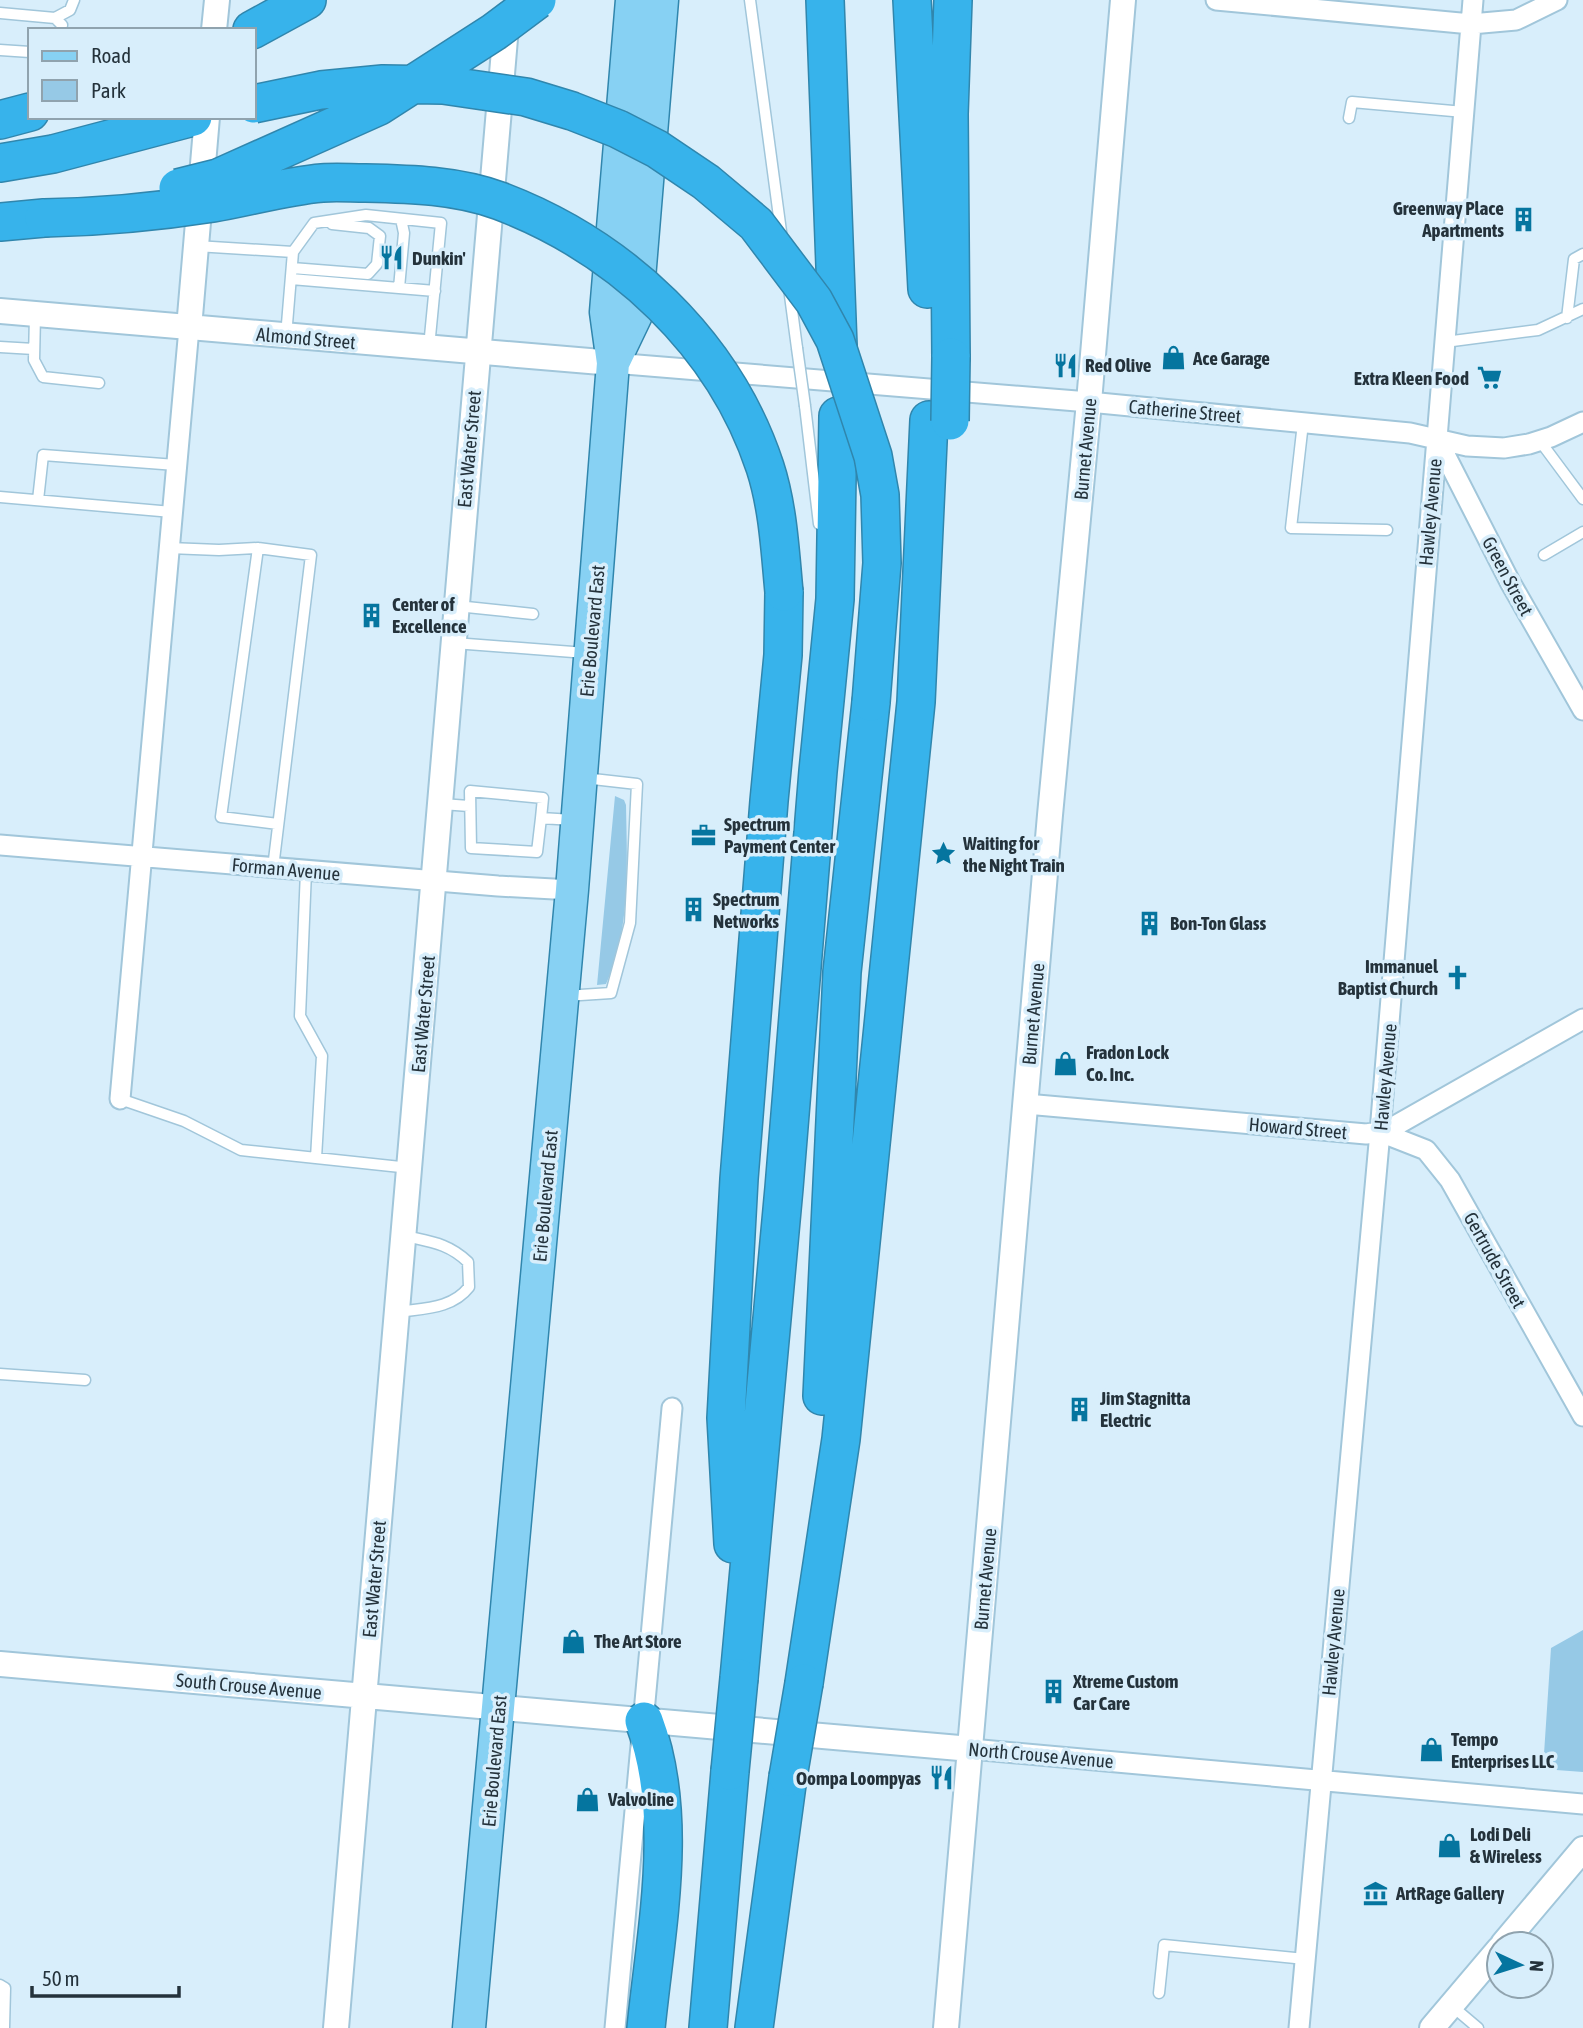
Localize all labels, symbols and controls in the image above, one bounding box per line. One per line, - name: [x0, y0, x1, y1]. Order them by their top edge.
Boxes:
- legend: [28, 28, 256, 119]
- text: Road: [91, 43, 131, 67]
- text: Park: [91, 78, 126, 102]
- place label: Greenway Place Apartments: [1393, 197, 1504, 241]
- building icon: Greenway Place Apartments: [1510, 205, 1538, 233]
- restaurant icon: Dunkin': [378, 244, 406, 272]
- place label: Dunkin': [412, 247, 466, 269]
- street label: Almond Street: [255, 323, 357, 353]
- shop icon: Ace Garage: [1159, 344, 1187, 372]
- place label: Ace Garage: [1192, 347, 1270, 369]
- restaurant icon: Red Olive: [1051, 351, 1079, 379]
- place label: Red Olive: [1085, 354, 1152, 376]
- supermarket icon: Extra Kleen Food: [1475, 364, 1503, 392]
- place label: Extra Kleen Food: [1354, 367, 1469, 389]
- street label: East Water Street: [453, 389, 485, 509]
- street label: Catherine Street: [1128, 395, 1242, 427]
- street label: Burnet Avenue: [1070, 397, 1100, 501]
- street label: Hawley Avenue: [1414, 457, 1446, 567]
- street label: Green Street: [1478, 533, 1538, 619]
- street label: Erie Boulevard East: [575, 564, 609, 698]
- place label: Center of Excellence: [392, 593, 467, 637]
- building icon: Center of Excellence: [358, 601, 386, 629]
- place label: Spectrum Payment Center: [724, 813, 835, 857]
- office icon: Spectrum Payment Center: [690, 821, 718, 849]
- place label: Waiting for the Night Train: [962, 832, 1065, 876]
- place icon: Waiting for the Night Train: [929, 840, 957, 868]
- street label: Forman Avenue: [231, 853, 341, 885]
- place label: Spectrum Networks: [713, 888, 779, 932]
- building icon: Spectrum Networks: [679, 896, 707, 924]
- building icon: Bon-Ton Glass: [1136, 909, 1164, 937]
- place label: Bon-Ton Glass: [1170, 912, 1267, 934]
- street label: East Water Street: [407, 954, 439, 1074]
- place label: Immanuel Baptist Church: [1338, 955, 1439, 999]
- street label: Burnet Avenue: [1018, 962, 1048, 1066]
- church icon: Immanuel Baptist Church: [1444, 963, 1472, 991]
- street label: Hawley Avenue: [1369, 1022, 1401, 1132]
- place label: Fradon Lock Co. Inc.: [1086, 1041, 1169, 1085]
- shop icon: Fradon Lock Co. Inc.: [1052, 1049, 1080, 1077]
- street label: Howard Street: [1248, 1113, 1348, 1143]
- street label: Erie Boulevard East: [528, 1129, 562, 1263]
- street label: Gertrude Street: [1460, 1208, 1530, 1312]
- place label: Jim Stagnitta Electric: [1099, 1387, 1191, 1431]
- building icon: Jim Stagnitta Electric: [1066, 1395, 1094, 1423]
- street label: East Water Street: [358, 1519, 390, 1639]
- street label: Burnet Avenue: [970, 1527, 1000, 1631]
- street label: Hawley Avenue: [1317, 1587, 1349, 1697]
- shop icon: The Art Store: [560, 1627, 588, 1655]
- place label: The Art Store: [594, 1630, 682, 1652]
- street label: South Crouse Avenue: [175, 1669, 323, 1703]
- place label: Xtreme Custom Car Care: [1072, 1670, 1179, 1714]
- building icon: Xtreme Custom Car Care: [1039, 1678, 1067, 1706]
- street label: Erie Boulevard East: [477, 1694, 511, 1828]
- place label: Tempo Enterprises LLC: [1451, 1728, 1555, 1772]
- shop icon: Tempo Enterprises LLC: [1417, 1736, 1445, 1764]
- street label: North Crouse Avenue: [967, 1738, 1115, 1772]
- restaurant icon: Oompa Loompyas: [927, 1764, 955, 1792]
- place label: Oompa Loompyas: [796, 1767, 921, 1789]
- shop icon: Valvoline: [574, 1785, 602, 1813]
- place label: Valvoline: [607, 1788, 675, 1810]
- place label: Lodi Deli & Wireless: [1470, 1823, 1542, 1867]
- shop icon: Lodi Deli & Wireless: [1436, 1831, 1464, 1859]
- museum icon: ArtRage Gallery: [1362, 1879, 1390, 1907]
- place label: ArtRage Gallery: [1395, 1882, 1505, 1904]
- north arrow: [1485, 1930, 1555, 2000]
- scale bar: [32, 1954, 178, 1998]
- text: N: [1526, 1960, 1548, 1973]
- text: 50 m: [42, 1966, 80, 1990]

